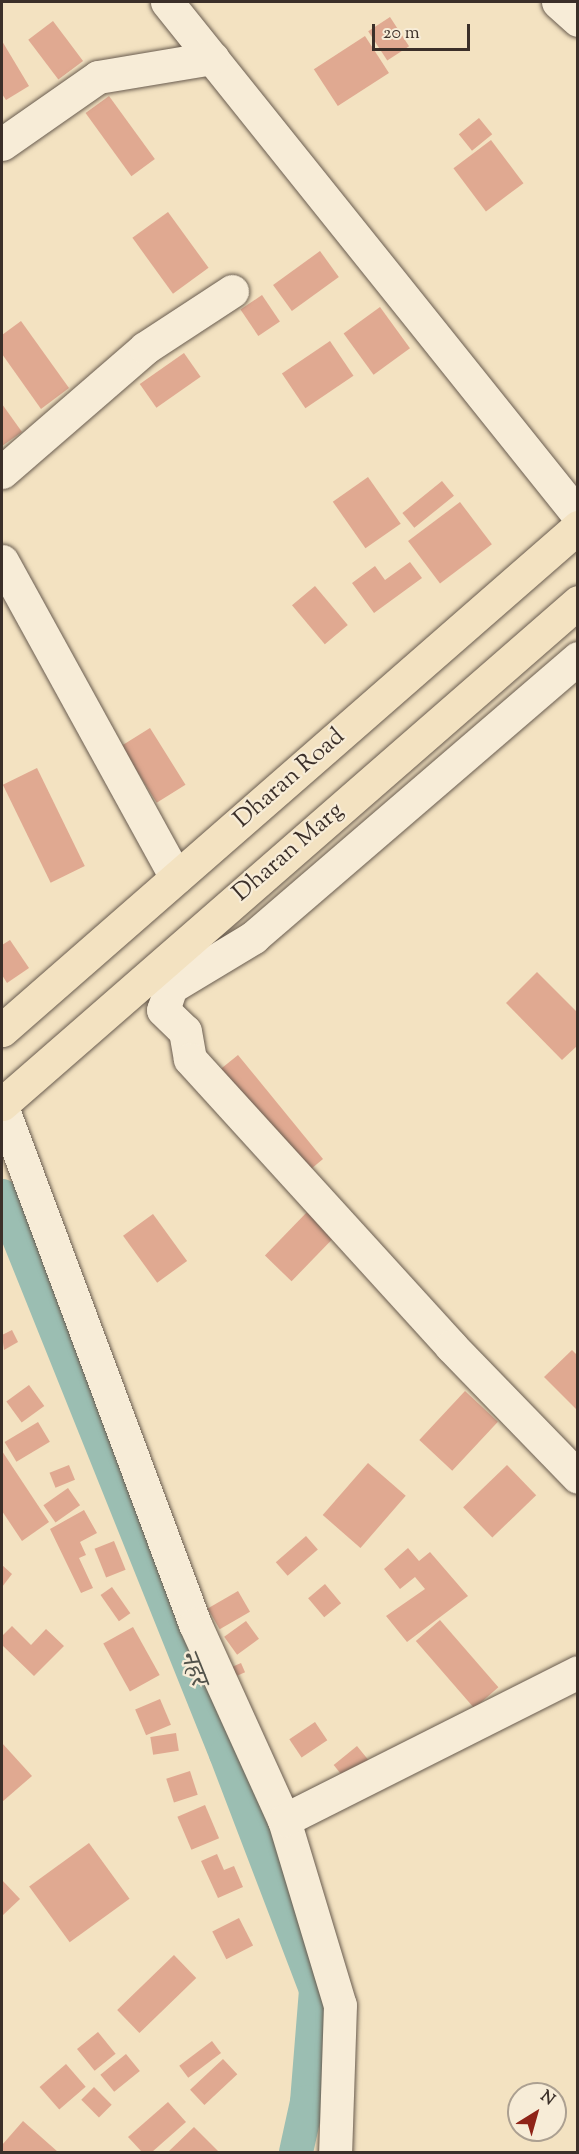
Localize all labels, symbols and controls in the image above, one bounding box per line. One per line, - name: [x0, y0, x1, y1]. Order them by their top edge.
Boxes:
- scale bar: [375, 12, 472, 50]
- text: 20 m: [383, 21, 420, 47]
- street label: Dharan Road: [229, 723, 351, 835]
- street label: Dharan Marg: [228, 797, 350, 909]
- water label: नहर: [171, 1646, 213, 1690]
- north arrow: [507, 2082, 567, 2142]
- text: N: [535, 2086, 559, 2112]

